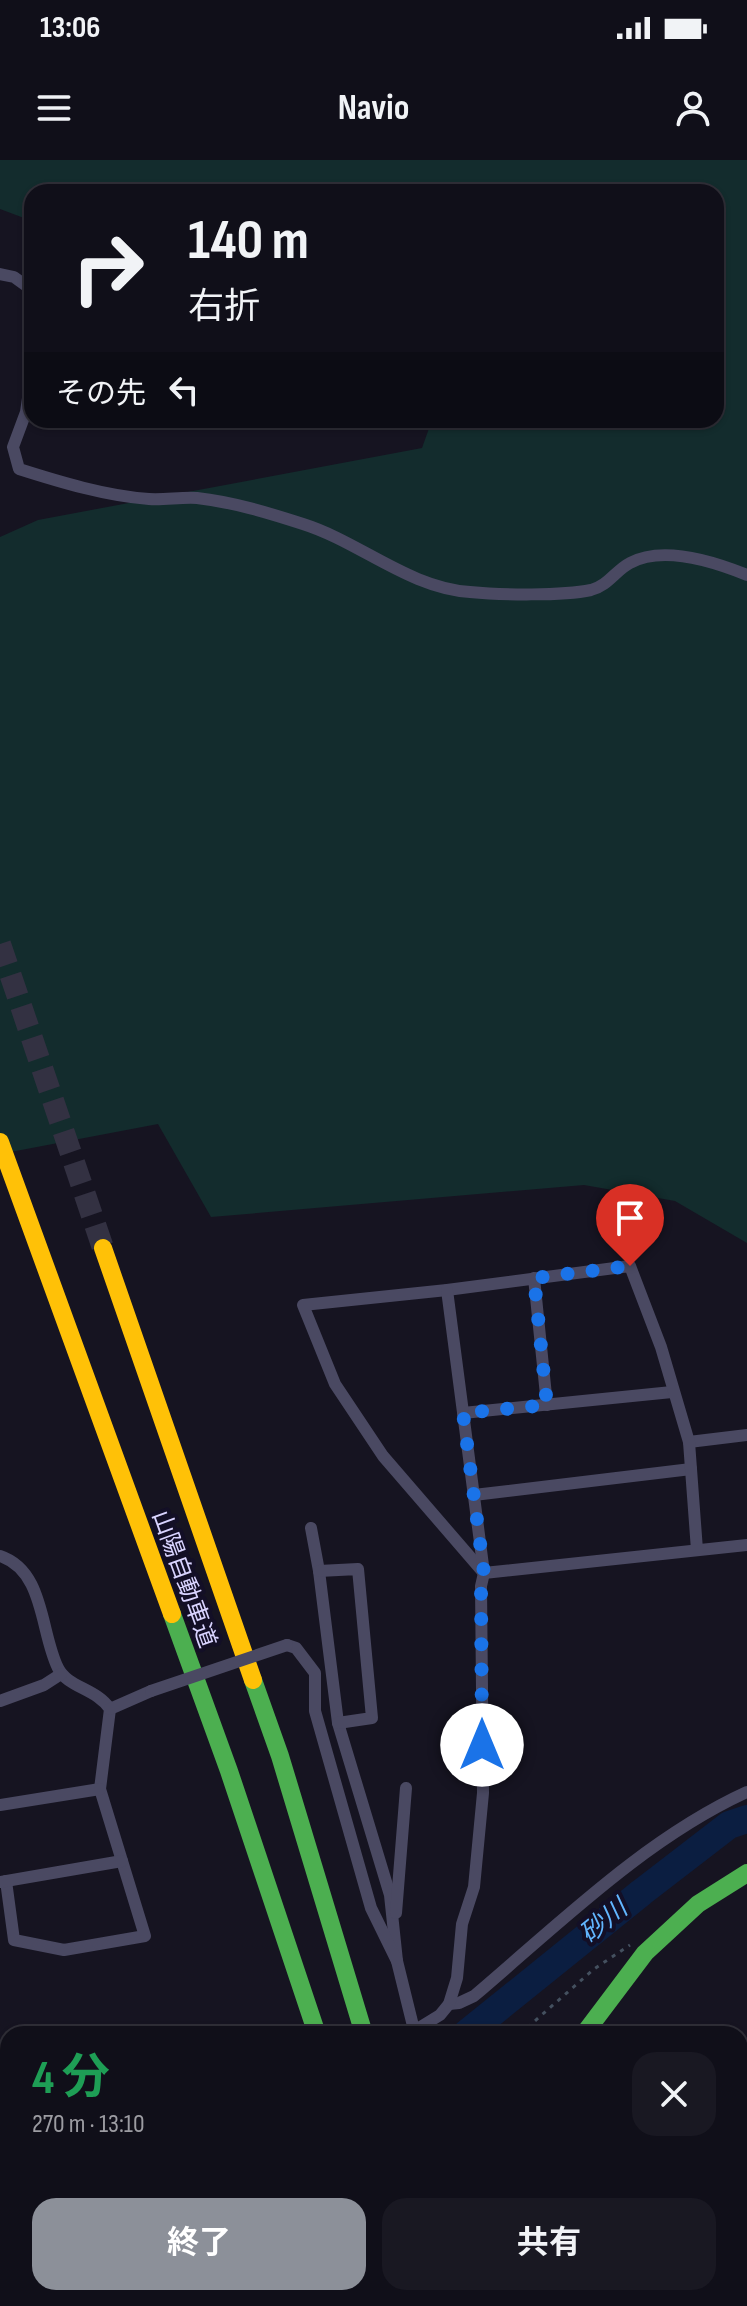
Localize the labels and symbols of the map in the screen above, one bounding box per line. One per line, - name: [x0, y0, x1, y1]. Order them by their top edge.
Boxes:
- pin: [596, 1184, 664, 1266]
- street label: 山陽自動車道: [146, 1506, 222, 1652]
- position arrow: [440, 1703, 524, 1787]
- water label: 砂川: [574, 1892, 636, 1950]

